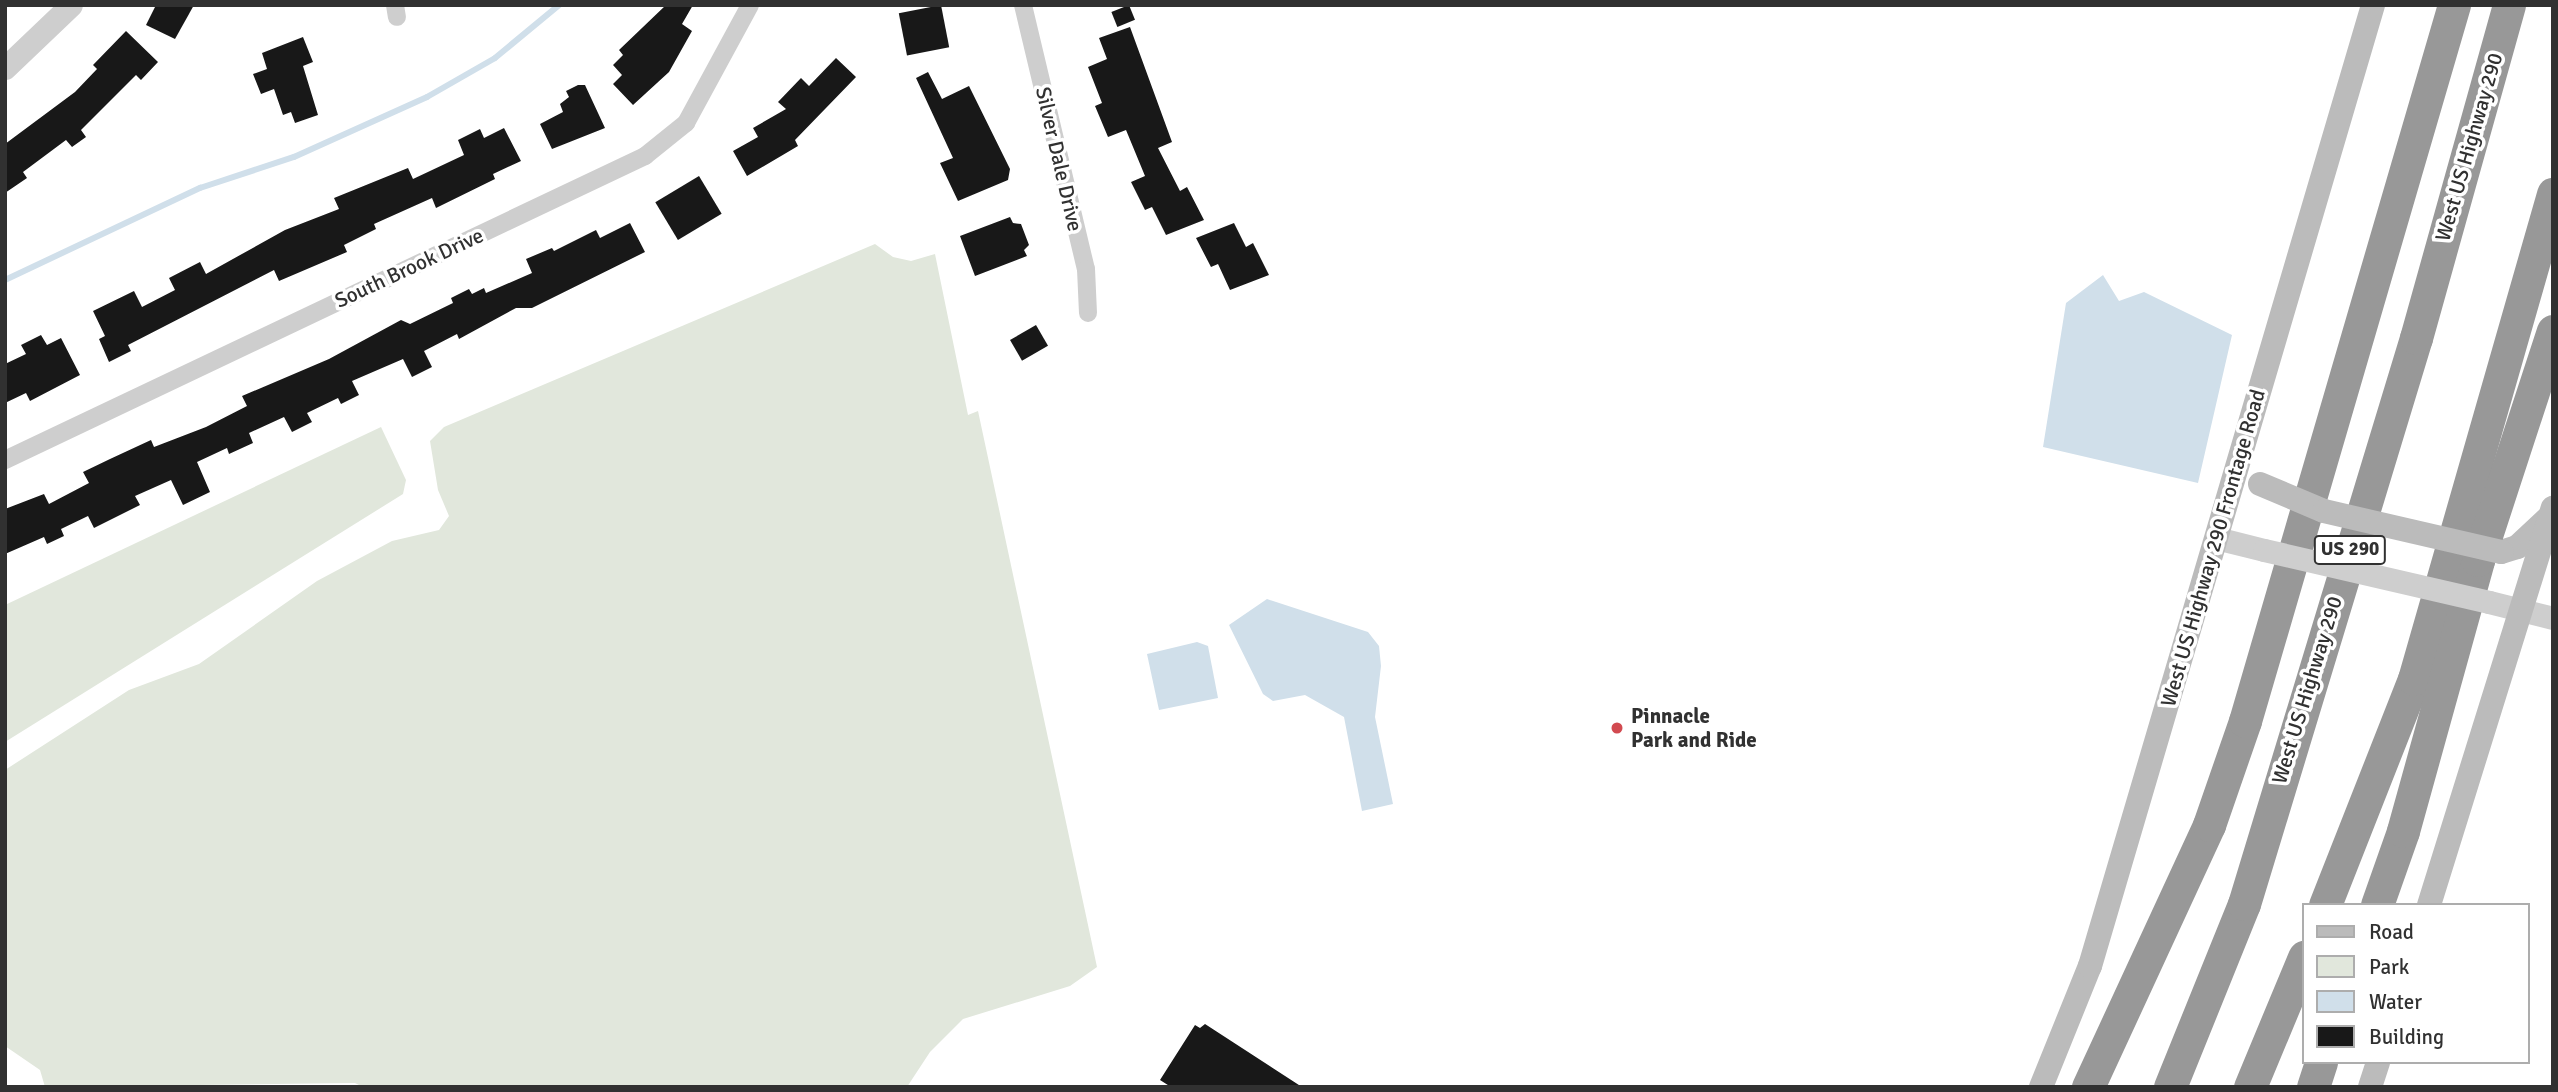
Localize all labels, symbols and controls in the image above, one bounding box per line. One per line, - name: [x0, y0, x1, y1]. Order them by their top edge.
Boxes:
- street label: West US Highway 290: [2430, 50, 2508, 244]
- street label: Silver Dale Drive: [1030, 84, 1088, 234]
- street label: South Brook Drive: [331, 223, 487, 313]
- street label: West US Highway 290 Frontage Road: [2156, 387, 2270, 709]
- road number: US 290: [2313, 534, 2387, 566]
- street label: West US Highway 290: [2266, 593, 2348, 787]
- place label: Pinnacle Park and Ride: [1631, 703, 1757, 753]
- marker: Pinnacle Park and Ride: [1609, 720, 1625, 736]
- legend: [2302, 903, 2530, 1064]
- text: Road: [2369, 919, 2414, 945]
- text: Park: [2369, 954, 2409, 980]
- text: Water: [2369, 989, 2422, 1015]
- text: Building: [2369, 1024, 2444, 1050]

